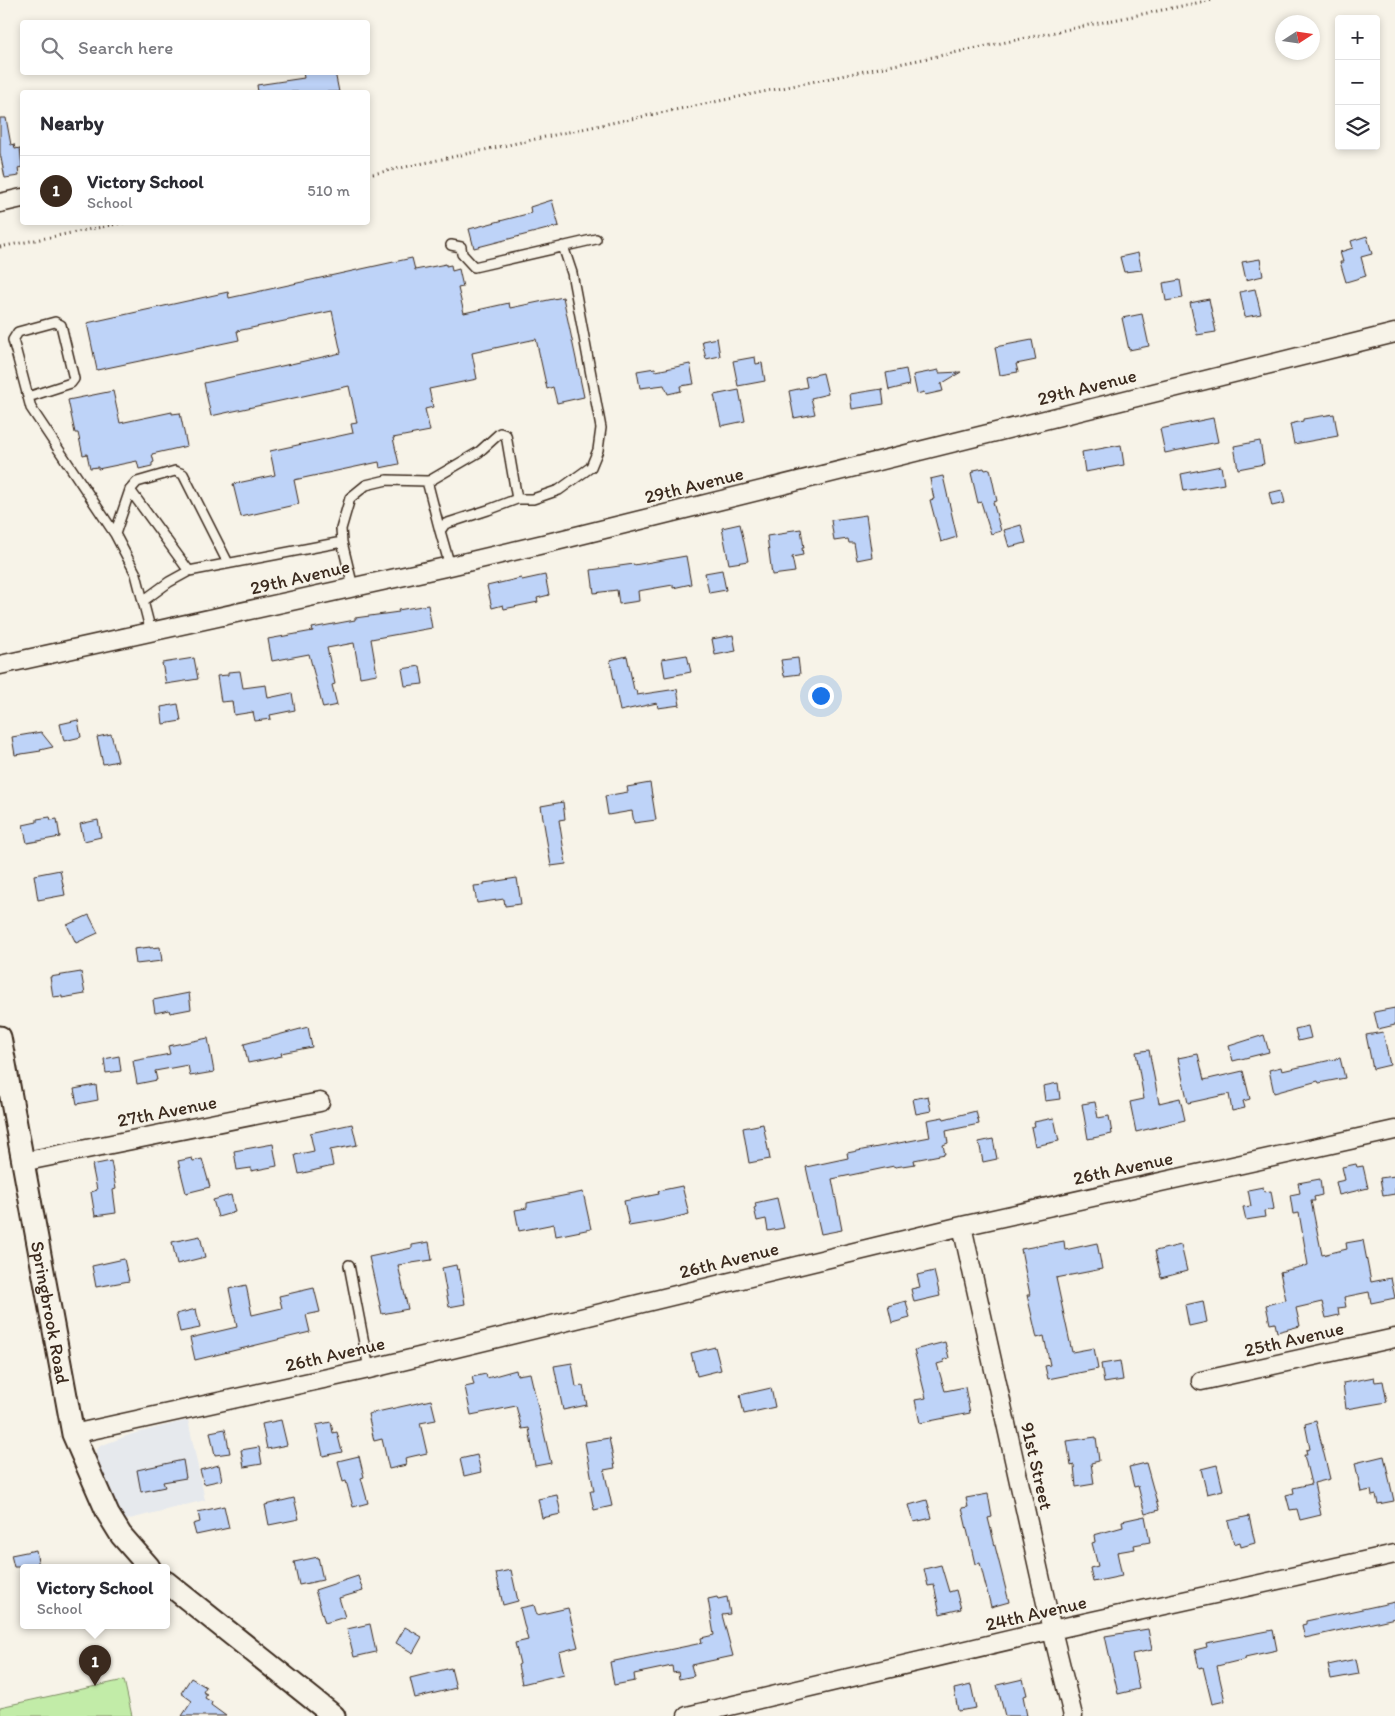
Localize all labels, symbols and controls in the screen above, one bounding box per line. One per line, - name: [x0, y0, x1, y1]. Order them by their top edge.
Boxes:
- north arrow: [1275, 15, 1320, 60]
- map controls: [1335, 15, 1380, 150]
- button: +: [1335, 15, 1380, 60]
- search box: [20, 20, 370, 75]
- icon: search: [38, 34, 66, 62]
- text: Search here: [78, 36, 173, 59]
- button: −: [1335, 60, 1380, 105]
- button: layers: [1335, 105, 1380, 150]
- text: Nearby: [40, 110, 104, 135]
- text: Victory School: [87, 170, 204, 193]
- text: 1: [52, 181, 60, 200]
- text: 510 m: [307, 181, 350, 200]
- text: School: [87, 193, 133, 212]
- street label: 29th Avenue: [1035, 364, 1139, 410]
- street label: 29th Avenue: [642, 462, 746, 508]
- street label: 29th Avenue: [248, 554, 352, 600]
- your location: [808, 683, 834, 709]
- street label: 27th Avenue: [115, 1090, 219, 1132]
- street label: 26th Avenue: [1071, 1146, 1175, 1190]
- street label: 26th Avenue: [677, 1237, 781, 1283]
- street label: Springbrook Road: [26, 1239, 75, 1386]
- street label: 25th Avenue: [1242, 1316, 1346, 1362]
- street label: 26th Avenue: [283, 1331, 387, 1377]
- street label: 91st Street: [1016, 1420, 1058, 1512]
- popup: [20, 1564, 170, 1629]
- text: Victory School: [37, 1576, 153, 1599]
- street label: 24th Avenue: [983, 1590, 1089, 1636]
- text: School: [37, 1599, 82, 1618]
- pin: 1: [79, 1645, 111, 1686]

